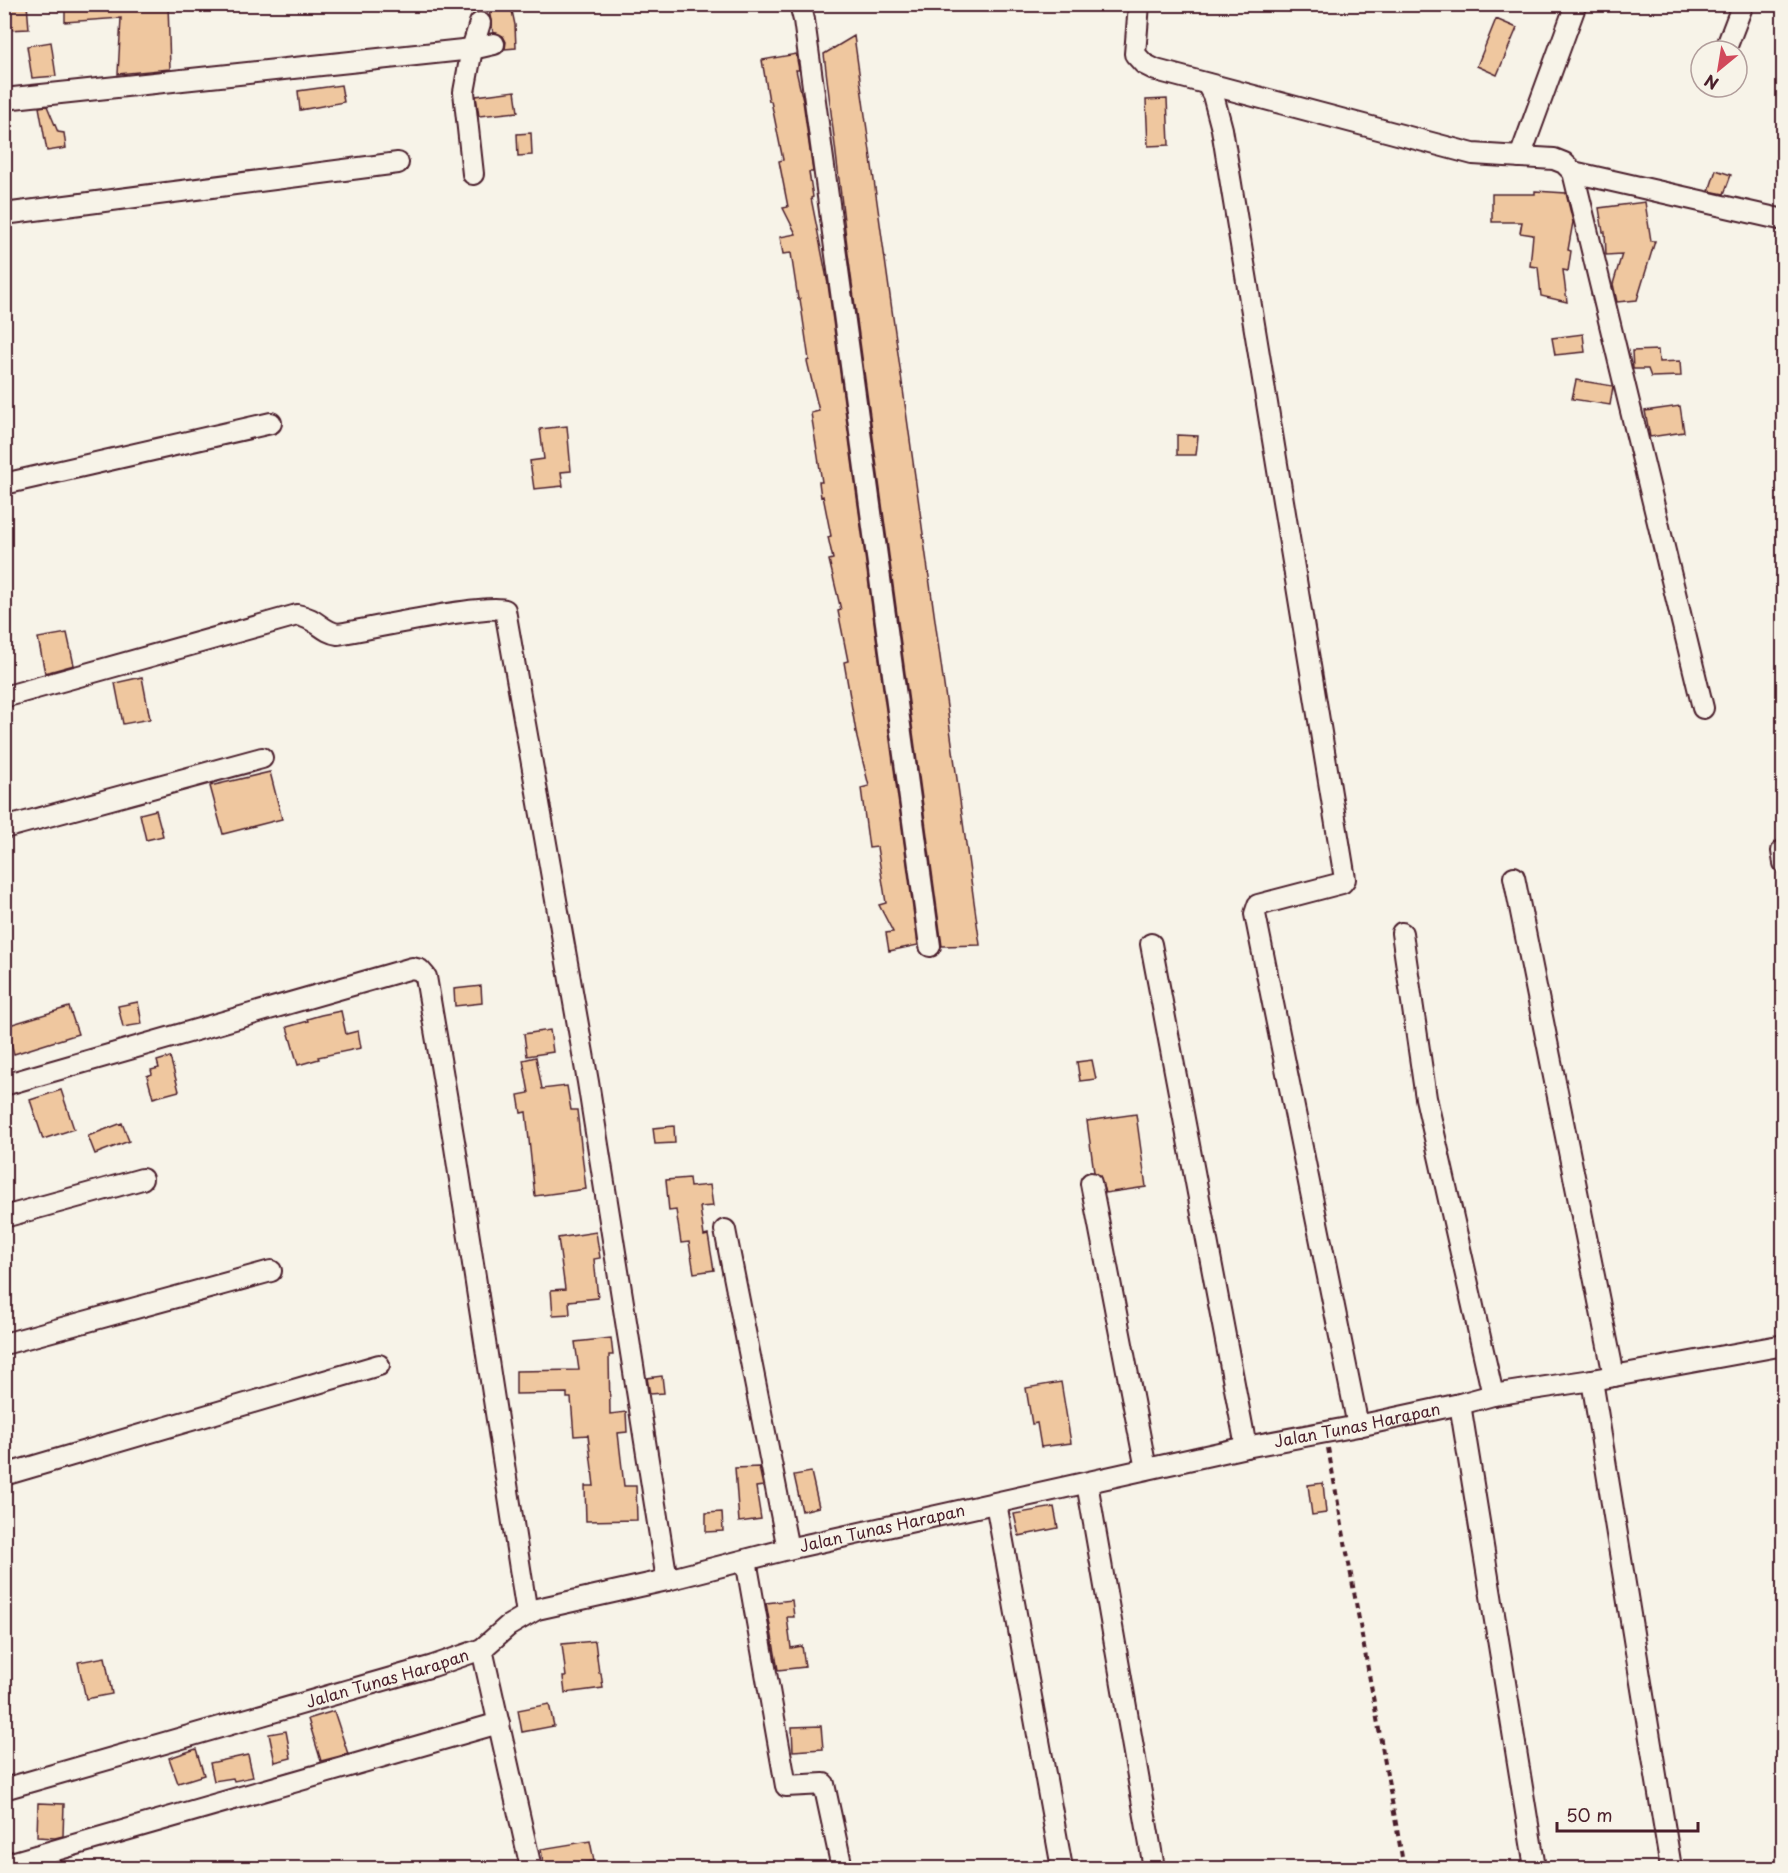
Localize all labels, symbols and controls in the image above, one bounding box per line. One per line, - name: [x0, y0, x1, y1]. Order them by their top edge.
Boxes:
- north arrow: [1689, 39, 1749, 99]
- text: N: [1700, 69, 1722, 96]
- street label: Jalan Tunas Harapan: [1272, 1396, 1442, 1453]
- street label: Jalan Tunas Harapan: [797, 1497, 967, 1557]
- street label: Jalan Tunas Harapan: [303, 1642, 472, 1713]
- scale bar: [1557, 1795, 1698, 1833]
- text: 50 m: [1566, 1801, 1613, 1828]

